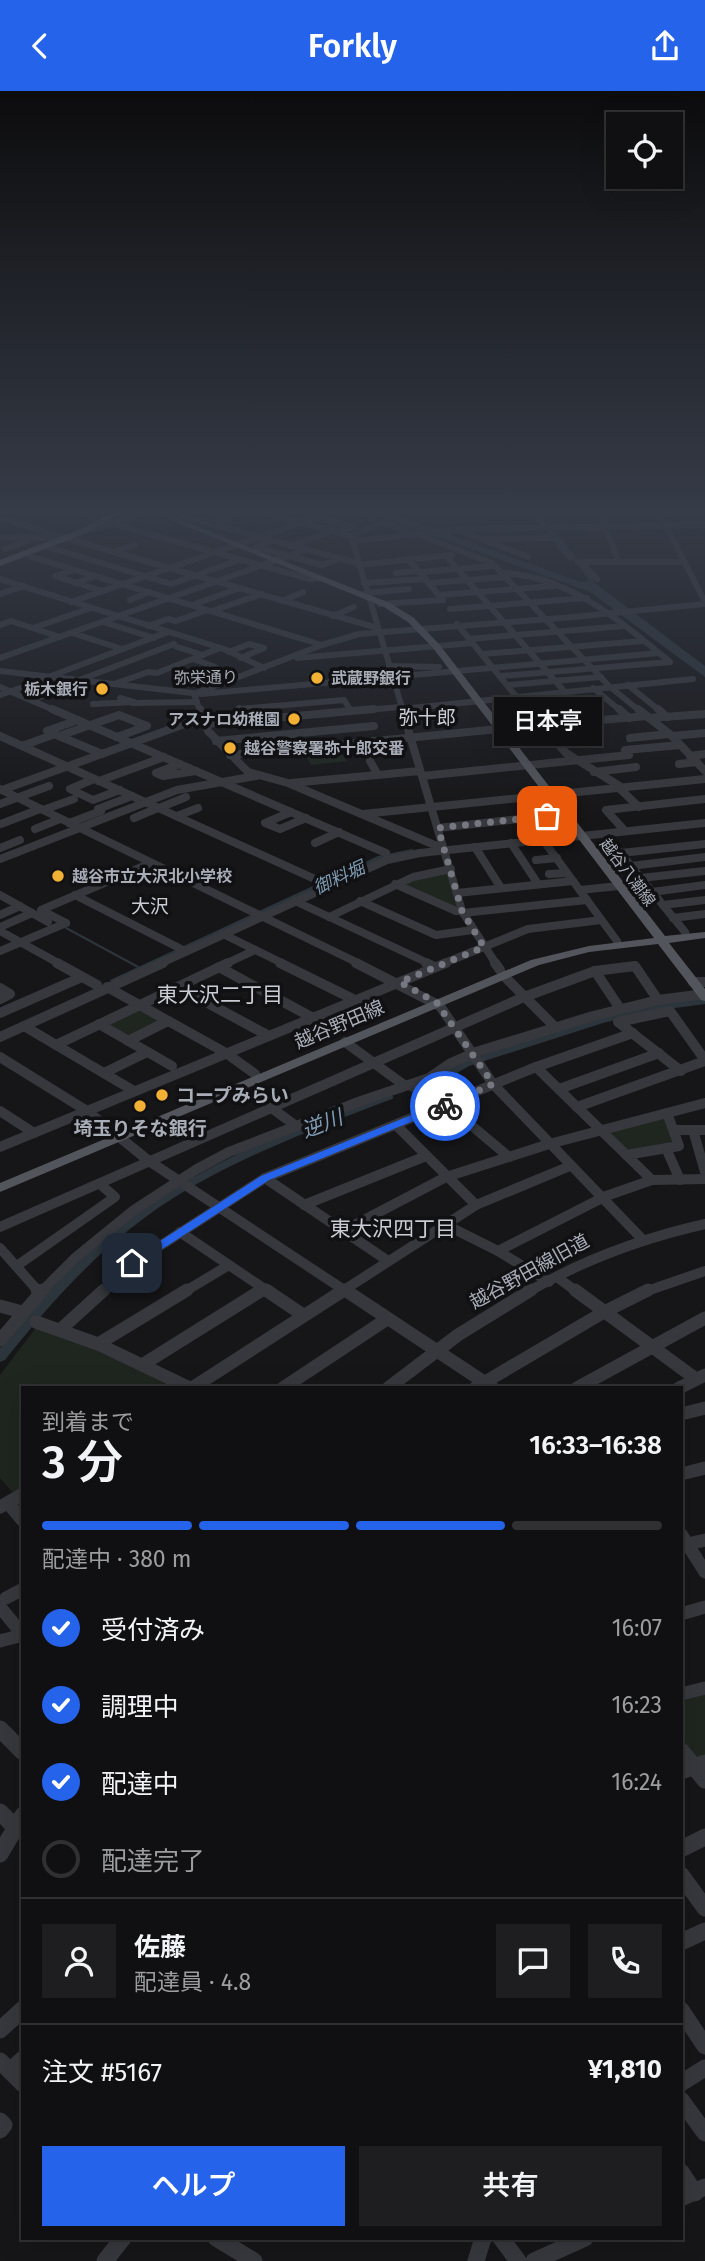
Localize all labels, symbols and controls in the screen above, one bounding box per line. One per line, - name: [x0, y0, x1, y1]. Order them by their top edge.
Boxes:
- icon: back: [21, 27, 59, 65]
- text: Forkly: [308, 27, 397, 65]
- icon: share: [646, 27, 684, 65]
- map controls: [606, 112, 683, 189]
- button: locate: [606, 112, 683, 189]
- street label: 弥栄通り: [174, 667, 238, 688]
- place label: 武蔵野銀行: [331, 669, 411, 688]
- marker: 武蔵野銀行: [309, 670, 325, 686]
- place label: 栃木銀行: [24, 680, 88, 699]
- marker: 栃木銀行: [94, 681, 110, 697]
- callout: 日本亭: [493, 697, 601, 746]
- district label: 弥十郎: [398, 706, 456, 729]
- text: 日本亭: [514, 707, 583, 735]
- place label: アスナロ幼稚園: [168, 710, 280, 729]
- marker: アスナロ幼稚園: [286, 711, 302, 727]
- place label: 越谷警察署弥十郎交番: [244, 739, 404, 758]
- marker: 越谷警察署弥十郎交番: [222, 740, 238, 756]
- pin: [517, 786, 577, 846]
- icon: bag: [528, 797, 566, 835]
- street label: 越谷八潮線: [596, 835, 659, 910]
- water label: 御料堀: [310, 855, 371, 899]
- place label: 越谷市立大沢北小学校: [72, 867, 232, 886]
- marker: 越谷市立大沢北小学校: [50, 868, 66, 884]
- district label: 大沢: [131, 895, 169, 918]
- district label: 東大沢二丁目: [157, 982, 283, 1008]
- street label: 越谷野田線: [291, 995, 387, 1054]
- courier: [410, 1071, 480, 1141]
- place label: コープみらい: [176, 1084, 289, 1107]
- marker: コープみらい: [154, 1087, 170, 1103]
- icon: bike: [426, 1087, 464, 1125]
- marker: 埼玉りそな銀行: [132, 1098, 148, 1114]
- water label: 逆川: [298, 1104, 348, 1144]
- place label: 埼玉りそな銀行: [73, 1117, 207, 1140]
- district label: 東大沢四丁目: [330, 1216, 456, 1242]
- street label: 越谷野田線旧道: [465, 1229, 593, 1314]
- pin: [102, 1233, 162, 1293]
- icon: home: [113, 1244, 151, 1282]
- text: 到着まで: [42, 1408, 134, 1436]
- text: 16:33–16:38: [529, 1430, 662, 1461]
- text: 3 分: [42, 1435, 123, 1490]
- text: 配達中 · 380 m: [42, 1545, 192, 1573]
- icon: check: [42, 1609, 80, 1647]
- text: 16:07: [612, 1614, 662, 1642]
- text: 受付済み: [101, 1615, 205, 1646]
- icon: check: [42, 1686, 80, 1724]
- text: 16:23: [612, 1691, 662, 1719]
- text: 調理中: [101, 1692, 179, 1723]
- icon: check: [42, 1763, 80, 1801]
- text: 16:24: [611, 1768, 662, 1796]
- text: 配達中: [101, 1769, 179, 1800]
- text: 配達完了: [101, 1846, 205, 1877]
- button: person: [42, 1924, 116, 1998]
- button: chat: [496, 1924, 570, 1998]
- button: phone: [588, 1924, 662, 1998]
- text: 佐藤: [134, 1932, 186, 1963]
- text: 配達員 · 4.8: [134, 1968, 251, 1996]
- text: ¥1,810: [588, 2054, 662, 2085]
- text: 注文 #5167: [42, 2057, 162, 2088]
- button: ヘルプ: [42, 2146, 345, 2226]
- button: 共有: [359, 2146, 662, 2226]

